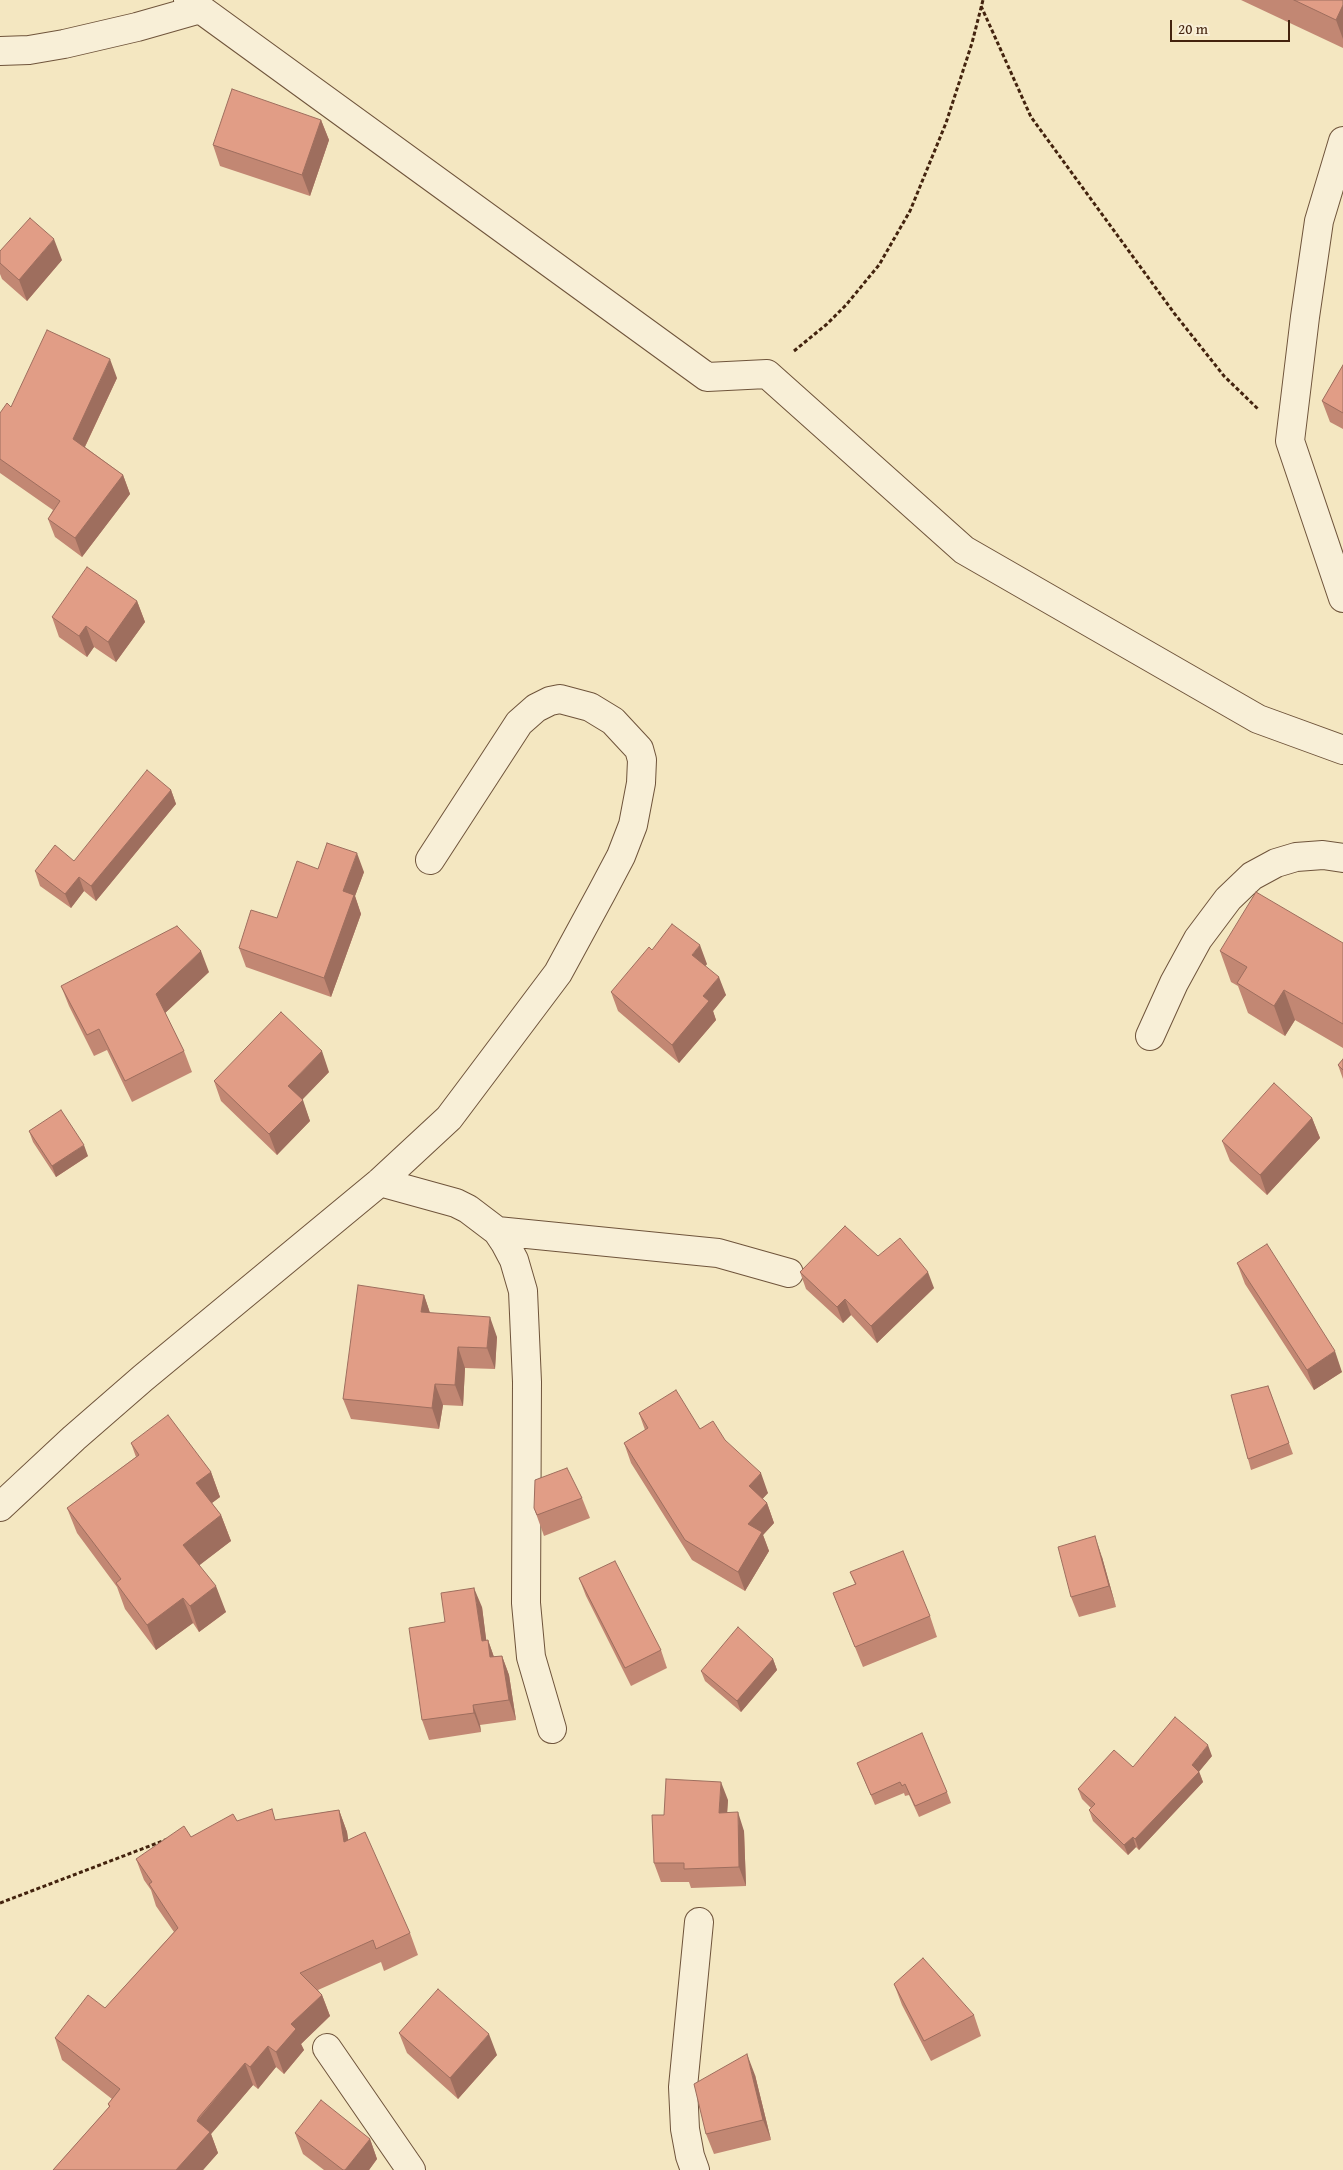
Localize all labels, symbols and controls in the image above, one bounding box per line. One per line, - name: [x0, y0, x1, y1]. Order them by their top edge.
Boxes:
- scale bar: [1173, 10, 1293, 42]
- text: 20 m: [1178, 18, 1208, 39]

